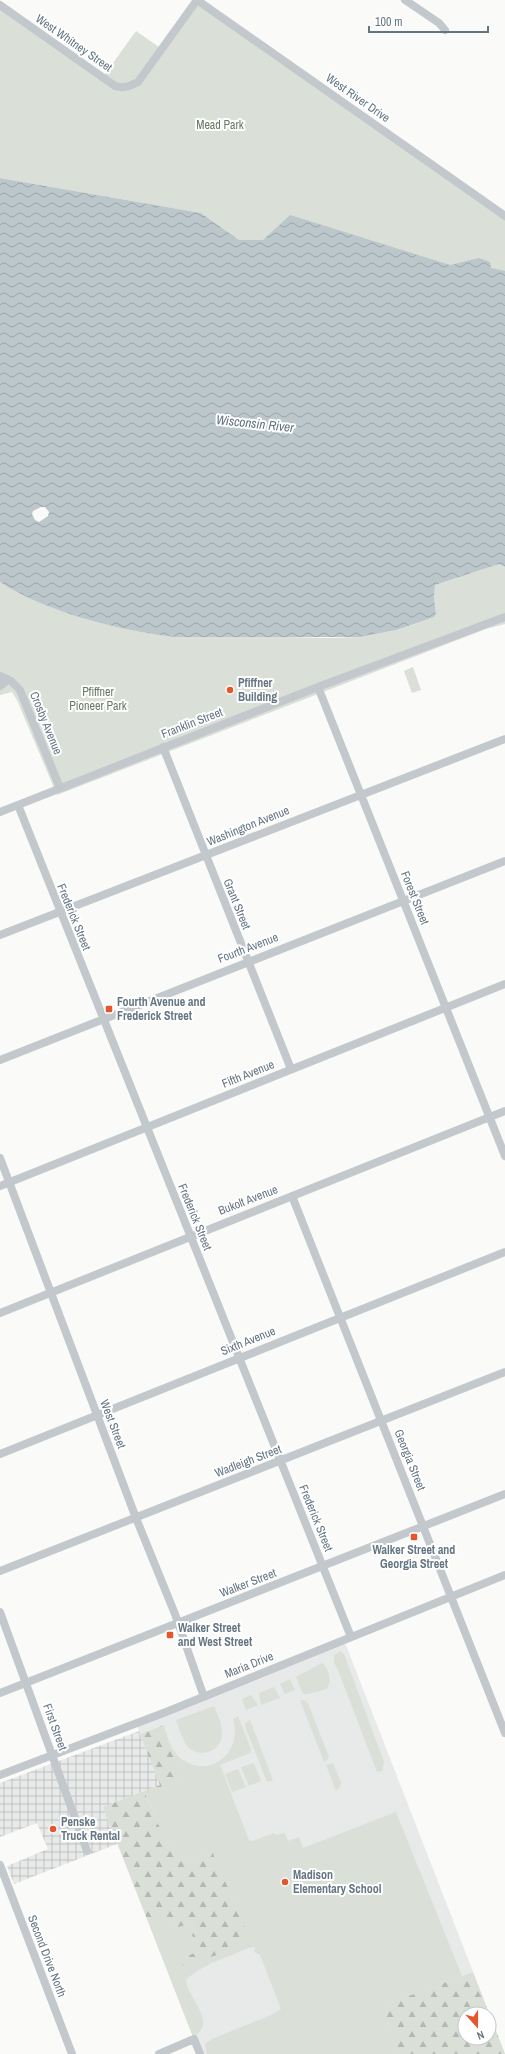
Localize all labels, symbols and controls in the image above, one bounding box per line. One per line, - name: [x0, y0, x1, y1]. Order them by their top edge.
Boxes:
- scale bar: [369, 8, 488, 34]
- street label: West Whitney Street: [33, 11, 116, 76]
- text: 100 m: [375, 14, 402, 30]
- street label: West River Drive: [323, 70, 393, 126]
- park label: Mead Park: [196, 117, 244, 133]
- water label: Wisconsin River: [215, 411, 295, 436]
- place label: Pfiffner Building: [238, 675, 277, 705]
- park label: Pfiffner Pioneer Park: [69, 684, 127, 714]
- marker: Pfiffner Building: [225, 685, 235, 695]
- street label: Crosby Avenue: [26, 689, 66, 757]
- street label: Franklin Street: [159, 704, 225, 742]
- street label: Washington Avenue: [204, 802, 292, 850]
- street label: Forest Street: [397, 869, 433, 927]
- street label: Grant Street: [220, 876, 255, 932]
- street label: Frederick Street: [53, 881, 95, 953]
- street label: Fourth Avenue: [216, 929, 280, 967]
- place label: Fourth Avenue and Frederick Street: [117, 994, 205, 1024]
- marker: Fourth Avenue and Frederick Street: [104, 1004, 114, 1014]
- street label: Fifth Avenue: [219, 1056, 277, 1092]
- street label: Frederick Street: [174, 1181, 216, 1253]
- street label: Bukolt Avenue: [216, 1181, 280, 1219]
- street label: Sixth Avenue: [218, 1323, 278, 1359]
- street label: West Street: [96, 1397, 130, 1451]
- street label: Georgia Street: [390, 1427, 430, 1493]
- street label: Wadleigh Street: [212, 1441, 284, 1481]
- street label: Frederick Street: [295, 1482, 337, 1554]
- marker: Walker Street and Georgia Street: [409, 1532, 419, 1542]
- place label: Walker Street and Georgia Street: [373, 1542, 455, 1572]
- street label: Walker Street: [217, 1565, 279, 1601]
- place label: Walker Street and West Street: [178, 1620, 253, 1650]
- marker: Walker Street and West Street: [165, 1630, 175, 1640]
- street label: Maria Drive: [222, 1648, 276, 1682]
- street label: First Street: [39, 1701, 71, 1753]
- place label: Penske Truck Rental: [61, 1814, 120, 1844]
- marker: Penske Truck Rental: [48, 1824, 58, 1834]
- place label: Madison Elementary School: [293, 1867, 382, 1897]
- marker: Madison Elementary School: [280, 1877, 290, 1887]
- street label: Second Drive North: [24, 1913, 70, 1999]
- north arrow: [457, 2006, 497, 2046]
- text: N: [475, 2028, 486, 2043]

